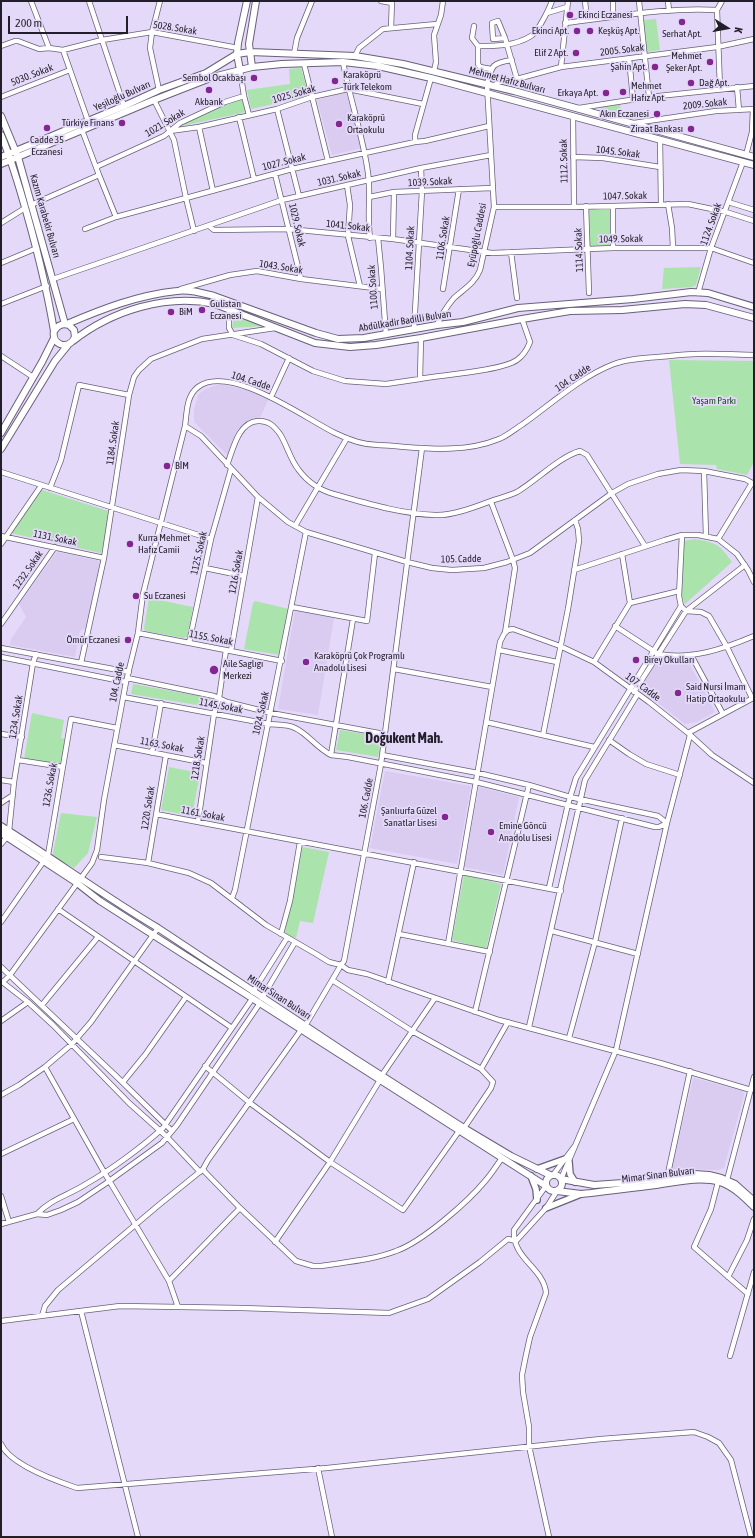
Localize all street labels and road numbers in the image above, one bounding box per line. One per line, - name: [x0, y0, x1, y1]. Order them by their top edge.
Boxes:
- street label: 5028. Sokak: [152, 19, 198, 37]
- street label: 2005. Sokak: [599, 41, 645, 59]
- street label: 5030. Sokak: [9, 61, 55, 89]
- street label: Mehmet Hafız Bulvarı: [467, 64, 547, 96]
- street label: Yeşiloğlu Bulvarı: [92, 78, 152, 114]
- street label: 1025. Sokak: [271, 82, 317, 106]
- street label: 2009. Sokak: [682, 96, 728, 112]
- street label: 1021. Sokak: [143, 106, 187, 140]
- street label: 1112. Sokak: [558, 139, 570, 183]
- street label: 1045. Sokak: [595, 143, 641, 161]
- street label: 1027. Sokak: [261, 151, 307, 173]
- street label: 1031. Sokak: [316, 167, 362, 189]
- street label: Kazım Karabekir Bulvarı: [27, 173, 63, 259]
- street label: 1039. Sokak: [408, 175, 452, 189]
- street label: 1047. Sokak: [603, 190, 647, 202]
- street label: 1124. Sokak: [698, 201, 724, 247]
- street label: 1029. Sokak: [286, 202, 308, 248]
- street label: Eyüpoğlu Caddesi: [465, 202, 489, 268]
- street label: 1106. Sokak: [434, 215, 452, 261]
- street label: 1041. Sokak: [325, 218, 371, 234]
- street label: 1104. Sokak: [403, 226, 417, 270]
- street label: 1114. Sokak: [572, 228, 586, 272]
- street label: 1049. Sokak: [599, 233, 643, 245]
- street label: 1043. Sokak: [258, 258, 304, 276]
- street label: 1100. Sokak: [365, 264, 381, 310]
- street label: Abdülkadir Badilli Bulvarı: [358, 308, 452, 334]
- street label: 104. Cadde: [553, 362, 593, 394]
- street label: 104. Cadde: [230, 369, 272, 393]
- street label: 1184. Sokak: [104, 420, 122, 466]
- street label: 1131. Sokak: [32, 528, 78, 548]
- street label: 1125. Sokak: [188, 530, 210, 576]
- street label: 1232. Sokak: [10, 548, 46, 592]
- street label: 1216. Sokak: [226, 549, 246, 595]
- street label: 105. Cadde: [441, 553, 481, 565]
- street label: 1155. Sokak: [188, 628, 234, 648]
- street label: 104. Cadde: [107, 661, 127, 703]
- street label: 107. Cadde: [623, 670, 663, 704]
- street label: 1024. Sokak: [250, 690, 272, 736]
- street label: 1234. Sokak: [7, 694, 25, 740]
- street label: 1145. Sokak: [198, 696, 244, 716]
- street label: 1163. Sokak: [139, 735, 185, 755]
- street label: 1218. Sokak: [189, 735, 207, 781]
- street label: 1236. Sokak: [40, 762, 60, 808]
- street label: 106. Cadde: [356, 777, 376, 819]
- street label: 1220. Sokak: [139, 785, 157, 831]
- street label: 1161. Sokak: [180, 804, 226, 824]
- street label: Mimar Sinan Bulvarı: [245, 972, 313, 1022]
- street label: Mimar Sinan Bulvarı: [621, 1165, 695, 1185]

